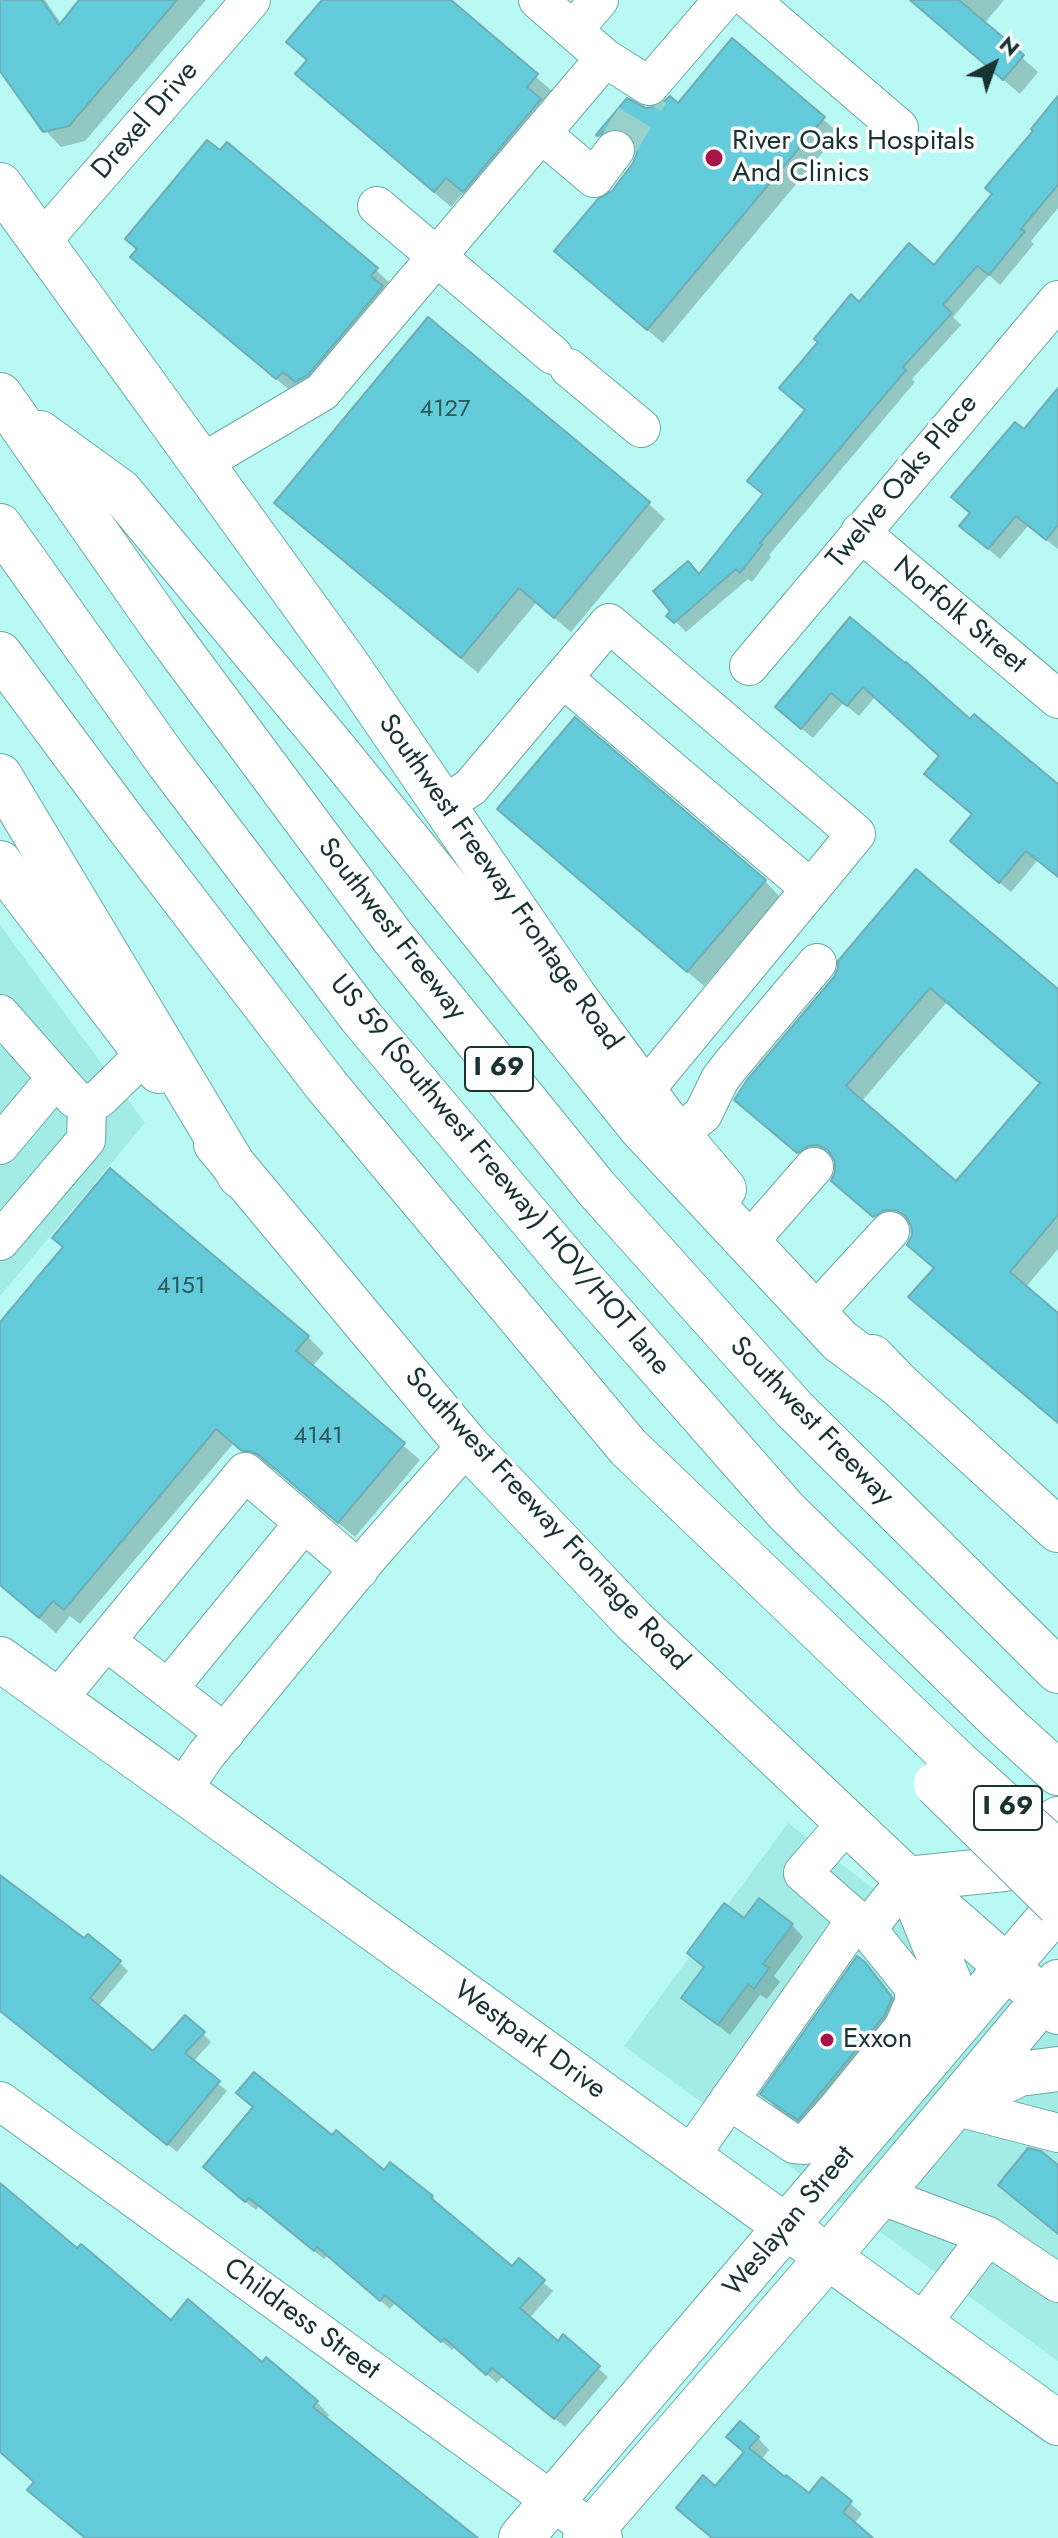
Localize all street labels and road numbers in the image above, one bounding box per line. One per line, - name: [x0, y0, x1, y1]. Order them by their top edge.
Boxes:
- street label: Drexel Drive: [86, 55, 206, 187]
- street label: Twelve Oaks Place: [820, 388, 986, 576]
- street label: Norfolk Street: [885, 550, 1033, 682]
- street label: Southwest Freeway Frontage Road: [370, 709, 628, 1057]
- street label: Southwest Freeway: [309, 832, 473, 1028]
- street label: US 59 (Southwest Freeway) HOV/HOT lane: [321, 969, 677, 1383]
- road number: I 69: [465, 1047, 533, 1091]
- street label: Southwest Freeway: [722, 1331, 900, 1513]
- street label: Southwest Freeway Frontage Road: [397, 1361, 695, 1679]
- road number: I 69: [974, 1786, 1042, 1830]
- street label: Westpark Drive: [446, 1975, 612, 2107]
- street label: Weslayan Street: [717, 2140, 863, 2304]
- street label: Childress Street: [216, 2252, 386, 2388]

